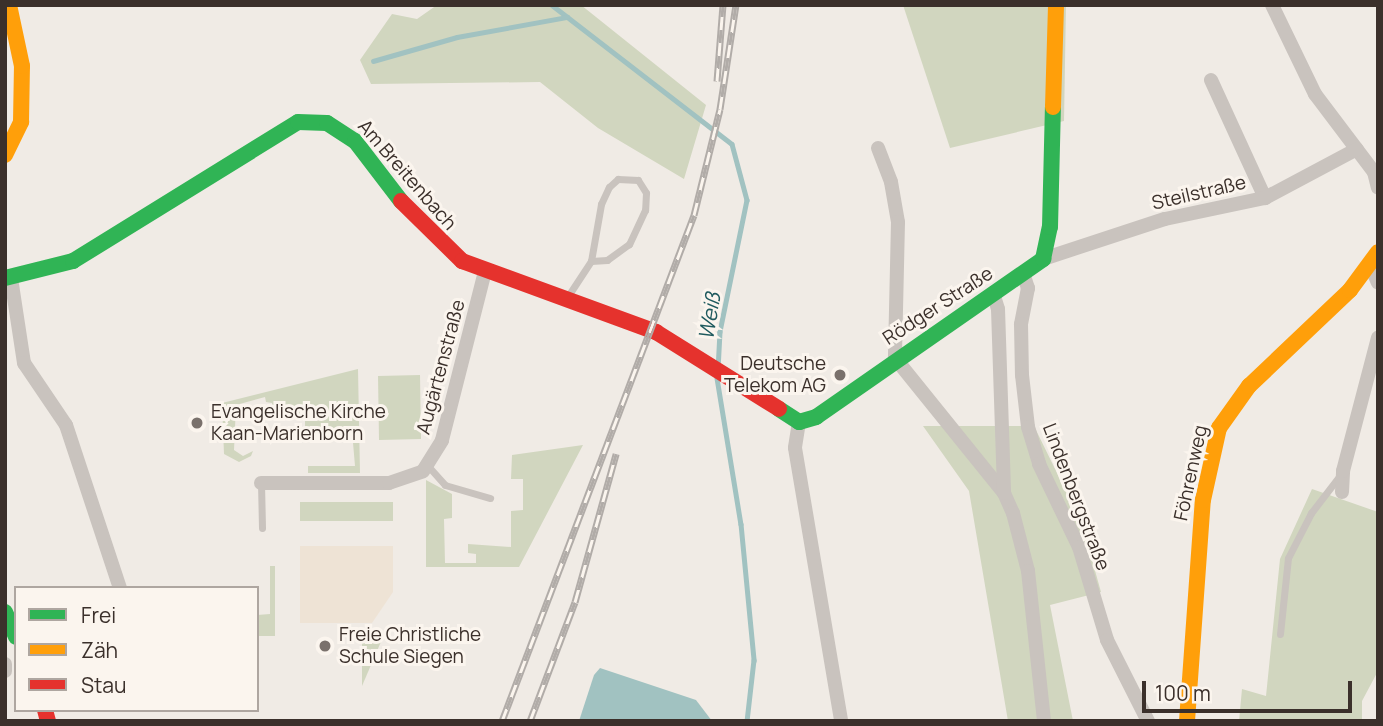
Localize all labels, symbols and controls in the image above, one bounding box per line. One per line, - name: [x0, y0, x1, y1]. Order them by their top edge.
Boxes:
- street label: Am Breitenbach: [353, 115, 461, 235]
- street label: Steilstraße: [1150, 171, 1248, 215]
- street label: Rödger Straße: [879, 262, 997, 350]
- water label: Weiß: [693, 290, 725, 342]
- street label: Augärtenstraße: [412, 297, 470, 437]
- place label: Deutsche Telekom AG: [724, 353, 826, 397]
- marker: Deutsche Telekom AG: [832, 367, 848, 383]
- place label: Evangelische Kirche Kaan-Marienborn: [211, 401, 386, 445]
- marker: Evangelische Kirche Kaan-Marienborn: [189, 415, 205, 431]
- street label: Lindenbergstraße: [1037, 420, 1115, 574]
- street label: Föhrenweg: [1170, 423, 1212, 523]
- legend: [14, 586, 259, 712]
- text: Frei: [81, 601, 116, 629]
- place label: Freie Christliche Schule Siegen: [339, 624, 481, 668]
- text: Zäh: [81, 636, 118, 664]
- marker: Freie Christliche Schule Siegen: [317, 638, 333, 654]
- scale bar: [1145, 666, 1355, 710]
- text: Stau: [81, 671, 127, 699]
- text: 100 m: [1155, 679, 1211, 707]

